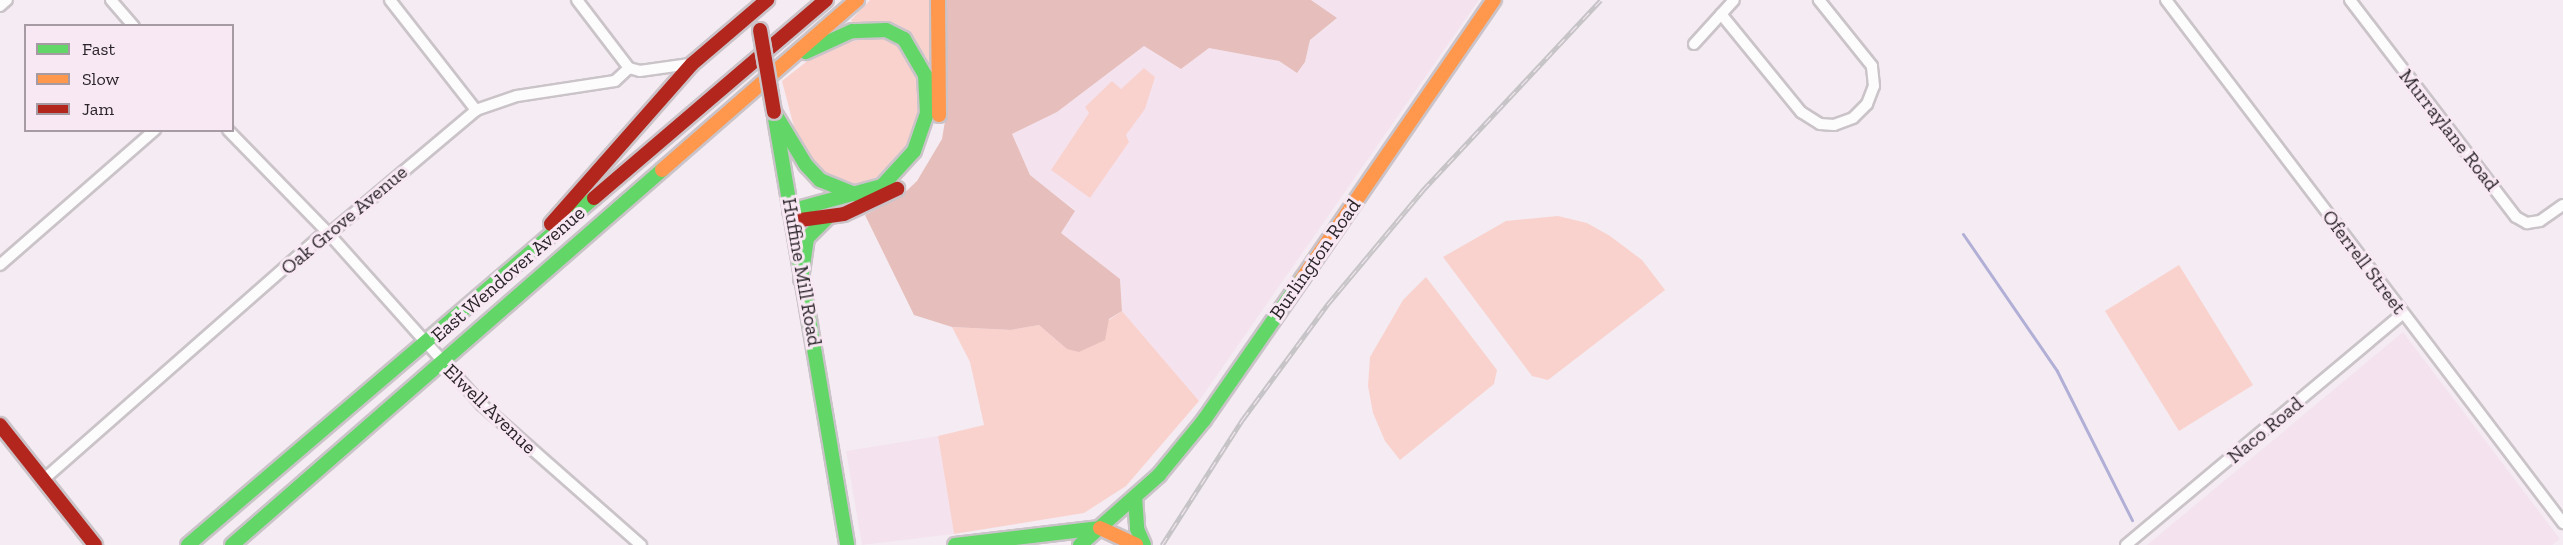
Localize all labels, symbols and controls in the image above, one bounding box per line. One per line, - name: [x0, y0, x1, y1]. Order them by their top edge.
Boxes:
- legend: [24, 24, 234, 132]
- text: Fast: [82, 38, 115, 60]
- street label: Murraylane Road: [2394, 64, 2504, 196]
- text: Slow: [82, 68, 119, 90]
- text: Jam: [82, 98, 114, 120]
- street label: Oak Grove Avenue: [276, 160, 412, 280]
- street label: Burlington Road: [1265, 194, 1365, 324]
- street label: Huffine Mill Road: [777, 196, 827, 348]
- street label: East Wendover Avenue: [426, 200, 590, 348]
- street label: Oferrell Street: [2317, 205, 2411, 319]
- street label: Elwell Avenue: [439, 359, 541, 459]
- street label: Naco Road: [2222, 392, 2308, 468]

